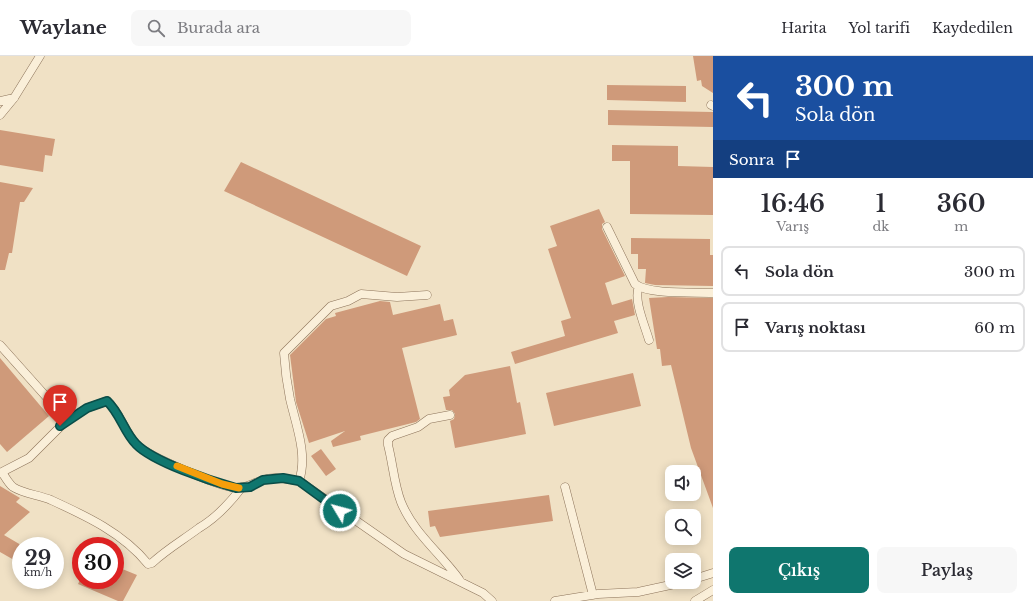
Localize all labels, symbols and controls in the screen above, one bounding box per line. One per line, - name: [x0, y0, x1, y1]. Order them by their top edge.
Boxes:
- search box: [131, 10, 411, 46]
- text: Waylane: [20, 16, 107, 39]
- icon: search: [145, 17, 167, 39]
- text: Burada ara: [177, 18, 260, 37]
- text: Harita: [781, 19, 826, 37]
- text: Yol tarifi: [848, 19, 910, 37]
- text: Kaydedilen: [932, 19, 1013, 37]
- text: 300 m: [795, 69, 894, 104]
- icon: left: [729, 72, 781, 124]
- text: Sola dön: [795, 104, 876, 126]
- icon: arrive: [782, 148, 804, 170]
- text: Sonra: [729, 150, 774, 169]
- text: 16:46: [760, 189, 825, 218]
- text: 1: [876, 189, 886, 218]
- text: 360: [937, 189, 986, 218]
- text: Varış: [776, 218, 809, 235]
- text: dk: [872, 218, 889, 235]
- text: m: [954, 218, 968, 235]
- icon: left: [731, 260, 753, 282]
- text: Sola dön: [765, 262, 834, 281]
- text: 300 m: [964, 262, 1015, 281]
- icon: arrive: [731, 316, 753, 338]
- text: Varış noktası: [765, 318, 866, 337]
- text: 60 m: [974, 318, 1015, 337]
- pin: [43, 385, 77, 426]
- icon: arrive: [49, 391, 71, 413]
- map controls: [665, 465, 701, 589]
- button: sound: [665, 465, 701, 501]
- position arrow: [319, 490, 361, 532]
- button: search: [665, 509, 701, 545]
- speed limit sign: 30: [72, 537, 124, 589]
- text: 29: [25, 546, 51, 570]
- button: Çıkış: [729, 547, 869, 593]
- button: Paylaş: [877, 547, 1017, 593]
- button: layers: [665, 553, 701, 589]
- text: km/h: [24, 566, 52, 579]

